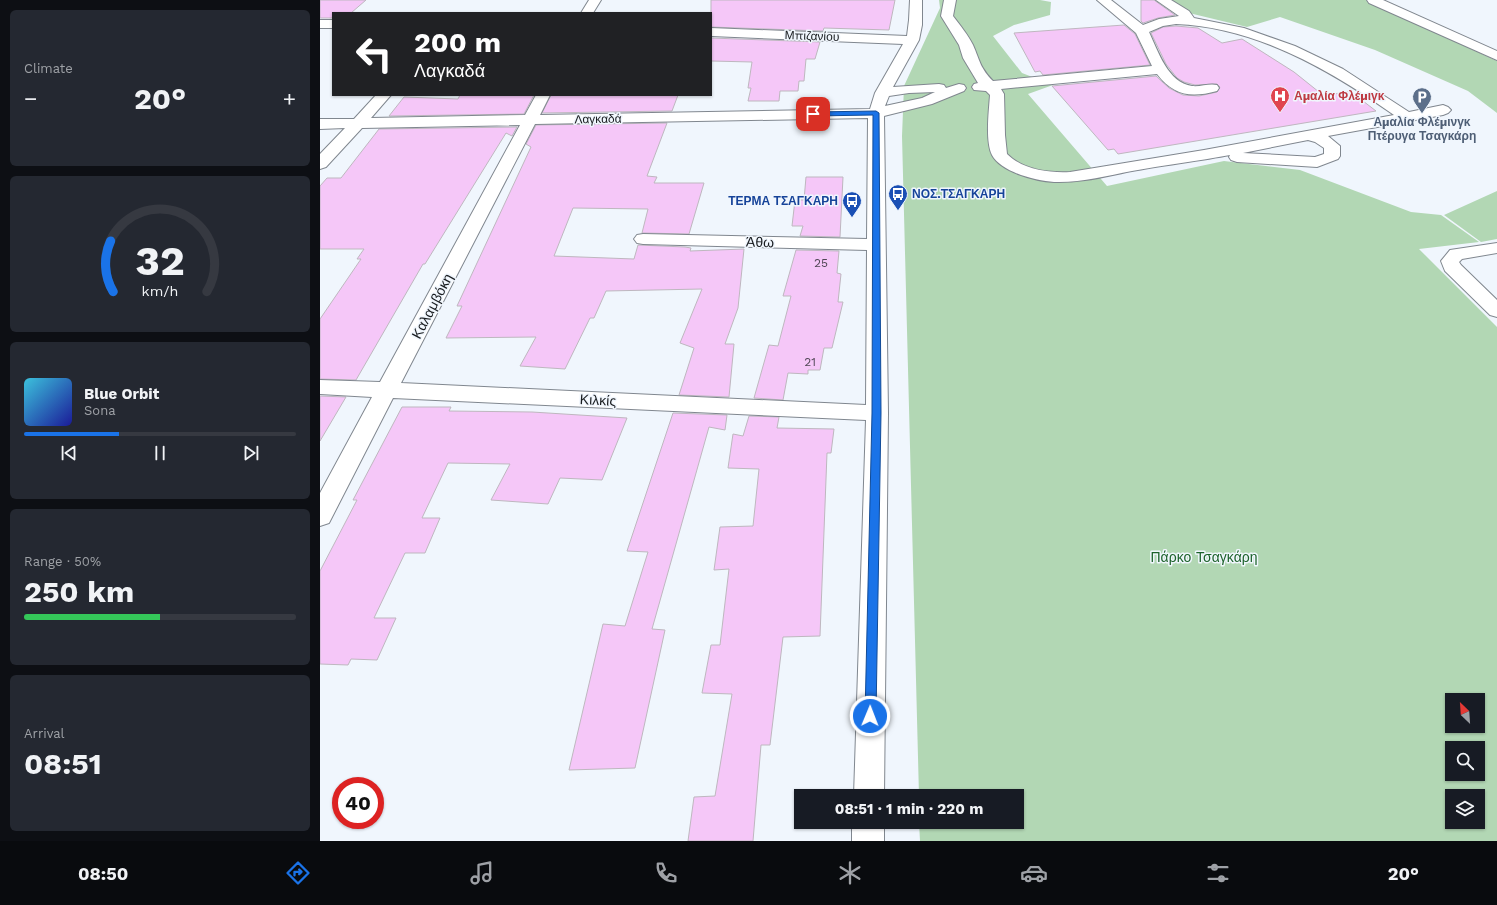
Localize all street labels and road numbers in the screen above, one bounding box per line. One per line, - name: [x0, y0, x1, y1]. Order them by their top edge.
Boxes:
- street label: Μπιζανίου: [784, 28, 840, 44]
- street label: Λαγκαδά: [574, 112, 622, 126]
- street label: Άθω: [746, 234, 774, 250]
- street label: Καλαμβόκη: [408, 271, 456, 341]
- street label: Κιλκίς: [579, 391, 617, 409]

